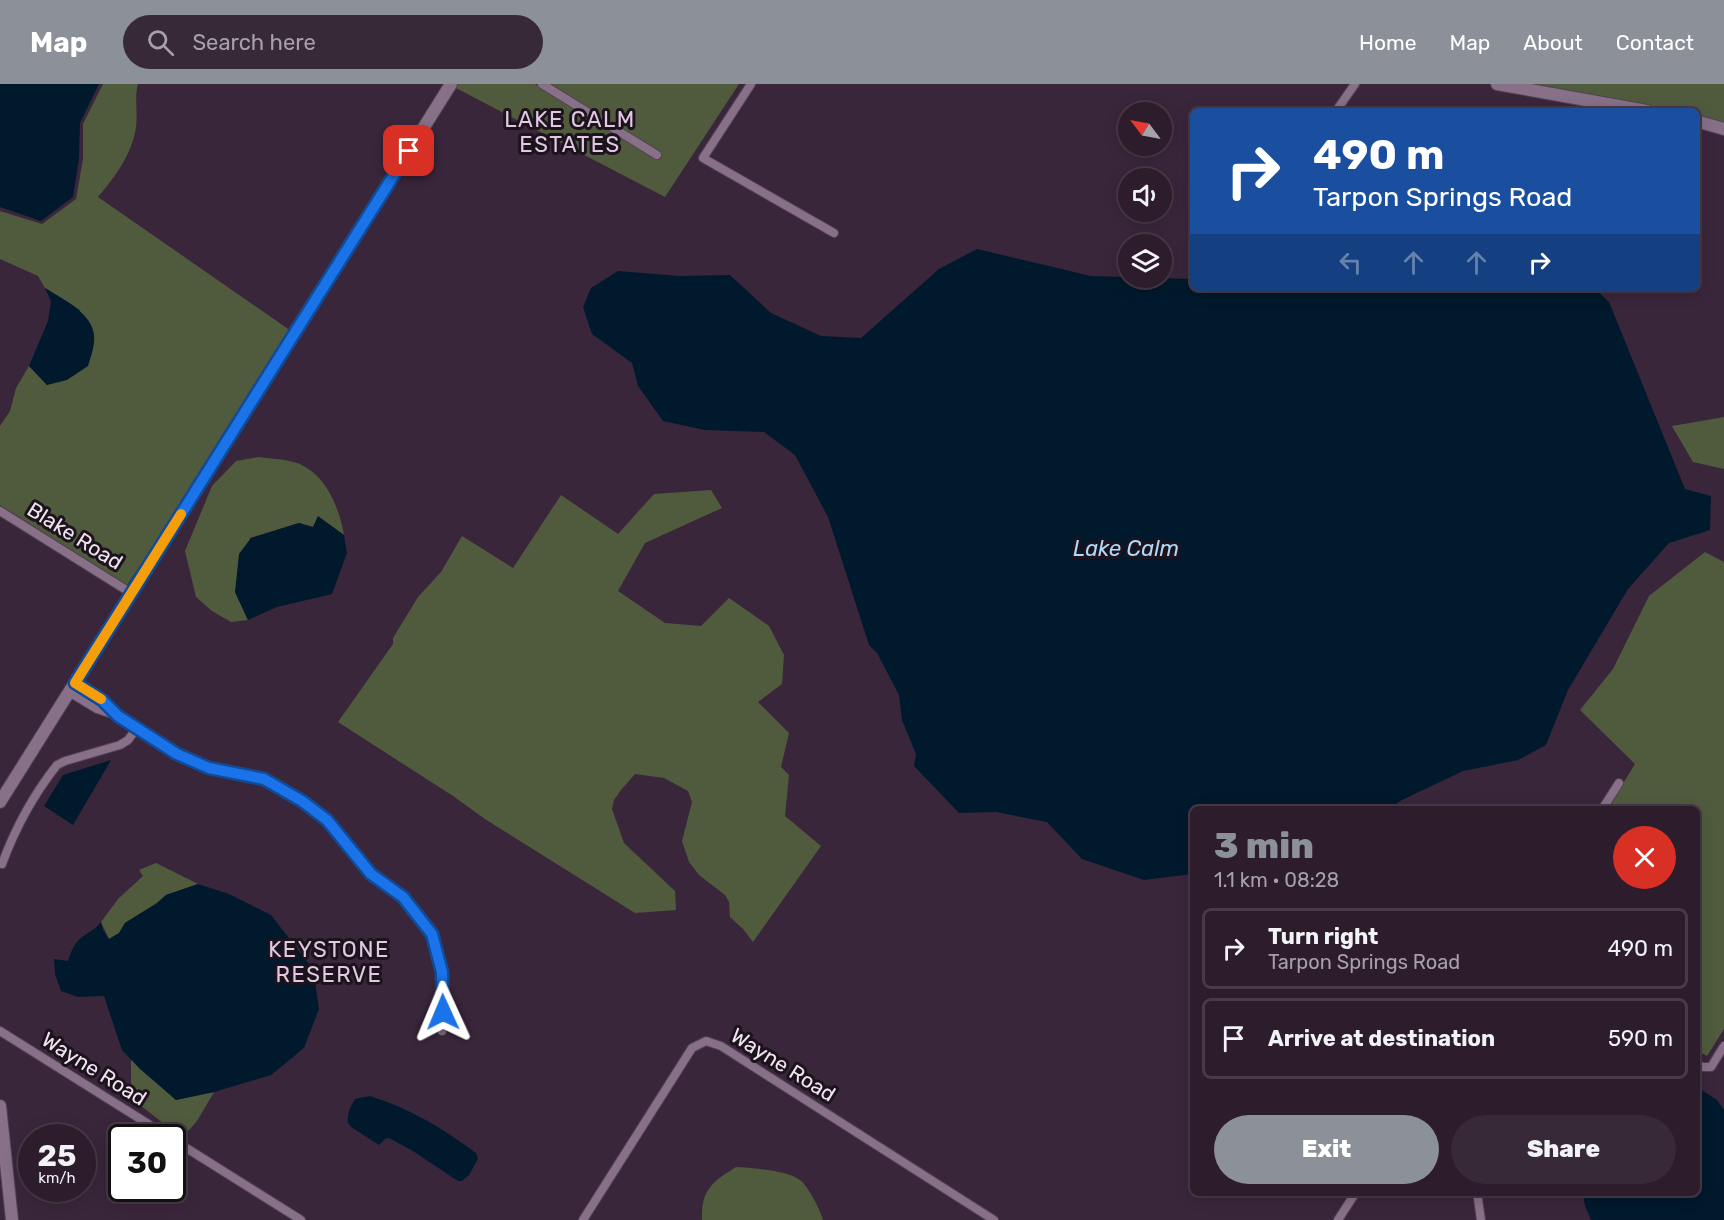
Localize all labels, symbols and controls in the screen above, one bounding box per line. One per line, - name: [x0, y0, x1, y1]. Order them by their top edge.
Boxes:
- search box: [123, 15, 543, 69]
- text: Map: [30, 26, 87, 59]
- icon: search: [144, 26, 177, 59]
- text: Search here: [192, 29, 316, 56]
- text: Home: [1359, 30, 1416, 55]
- text: Map: [1449, 30, 1490, 55]
- text: About: [1523, 30, 1583, 55]
- text: Contact: [1616, 30, 1694, 55]
- north arrow: [1118, 102, 1172, 156]
- map controls: [1118, 102, 1172, 288]
- district label: LAKE CALM ESTATES: [504, 106, 636, 158]
- pin: [383, 125, 434, 176]
- text: 490 m: [1313, 130, 1444, 180]
- icon: right: [1214, 132, 1292, 210]
- icon: arrive: [392, 134, 425, 167]
- button: sound: [1118, 168, 1172, 222]
- text: Tarpon Springs Road: [1313, 181, 1572, 213]
- button: layers: [1118, 234, 1172, 288]
- icon: left: [1334, 246, 1367, 279]
- icon: ahead: [1397, 246, 1430, 279]
- icon: ahead: [1460, 246, 1493, 279]
- icon: right: [1523, 246, 1556, 279]
- street label: Blake Road: [23, 496, 128, 575]
- water label: Lake Calm: [1073, 535, 1179, 562]
- text: 3 min: [1214, 824, 1314, 867]
- button: close: [1613, 826, 1676, 889]
- text: 1.1 km · 08:28: [1214, 868, 1339, 892]
- text: Turn right: [1268, 923, 1378, 950]
- icon: right: [1217, 932, 1250, 965]
- text: 490 m: [1608, 935, 1673, 962]
- district label: KEYSTONE RESERVE: [268, 936, 390, 988]
- text: Tarpon Springs Road: [1268, 950, 1460, 974]
- position arrow: [411, 980, 475, 1044]
- icon: arrive: [1217, 1022, 1250, 1055]
- street label: Wayne Road: [726, 1023, 840, 1107]
- text: Arrive at destination: [1268, 1025, 1495, 1052]
- text: 590 m: [1608, 1025, 1673, 1052]
- street label: Wayne Road: [37, 1027, 151, 1111]
- button: Exit: [1214, 1115, 1439, 1184]
- button: Share: [1451, 1115, 1676, 1184]
- speed limit sign: 30: [108, 1124, 186, 1202]
- text: 25: [38, 1138, 76, 1174]
- text: km/h: [38, 1169, 76, 1187]

